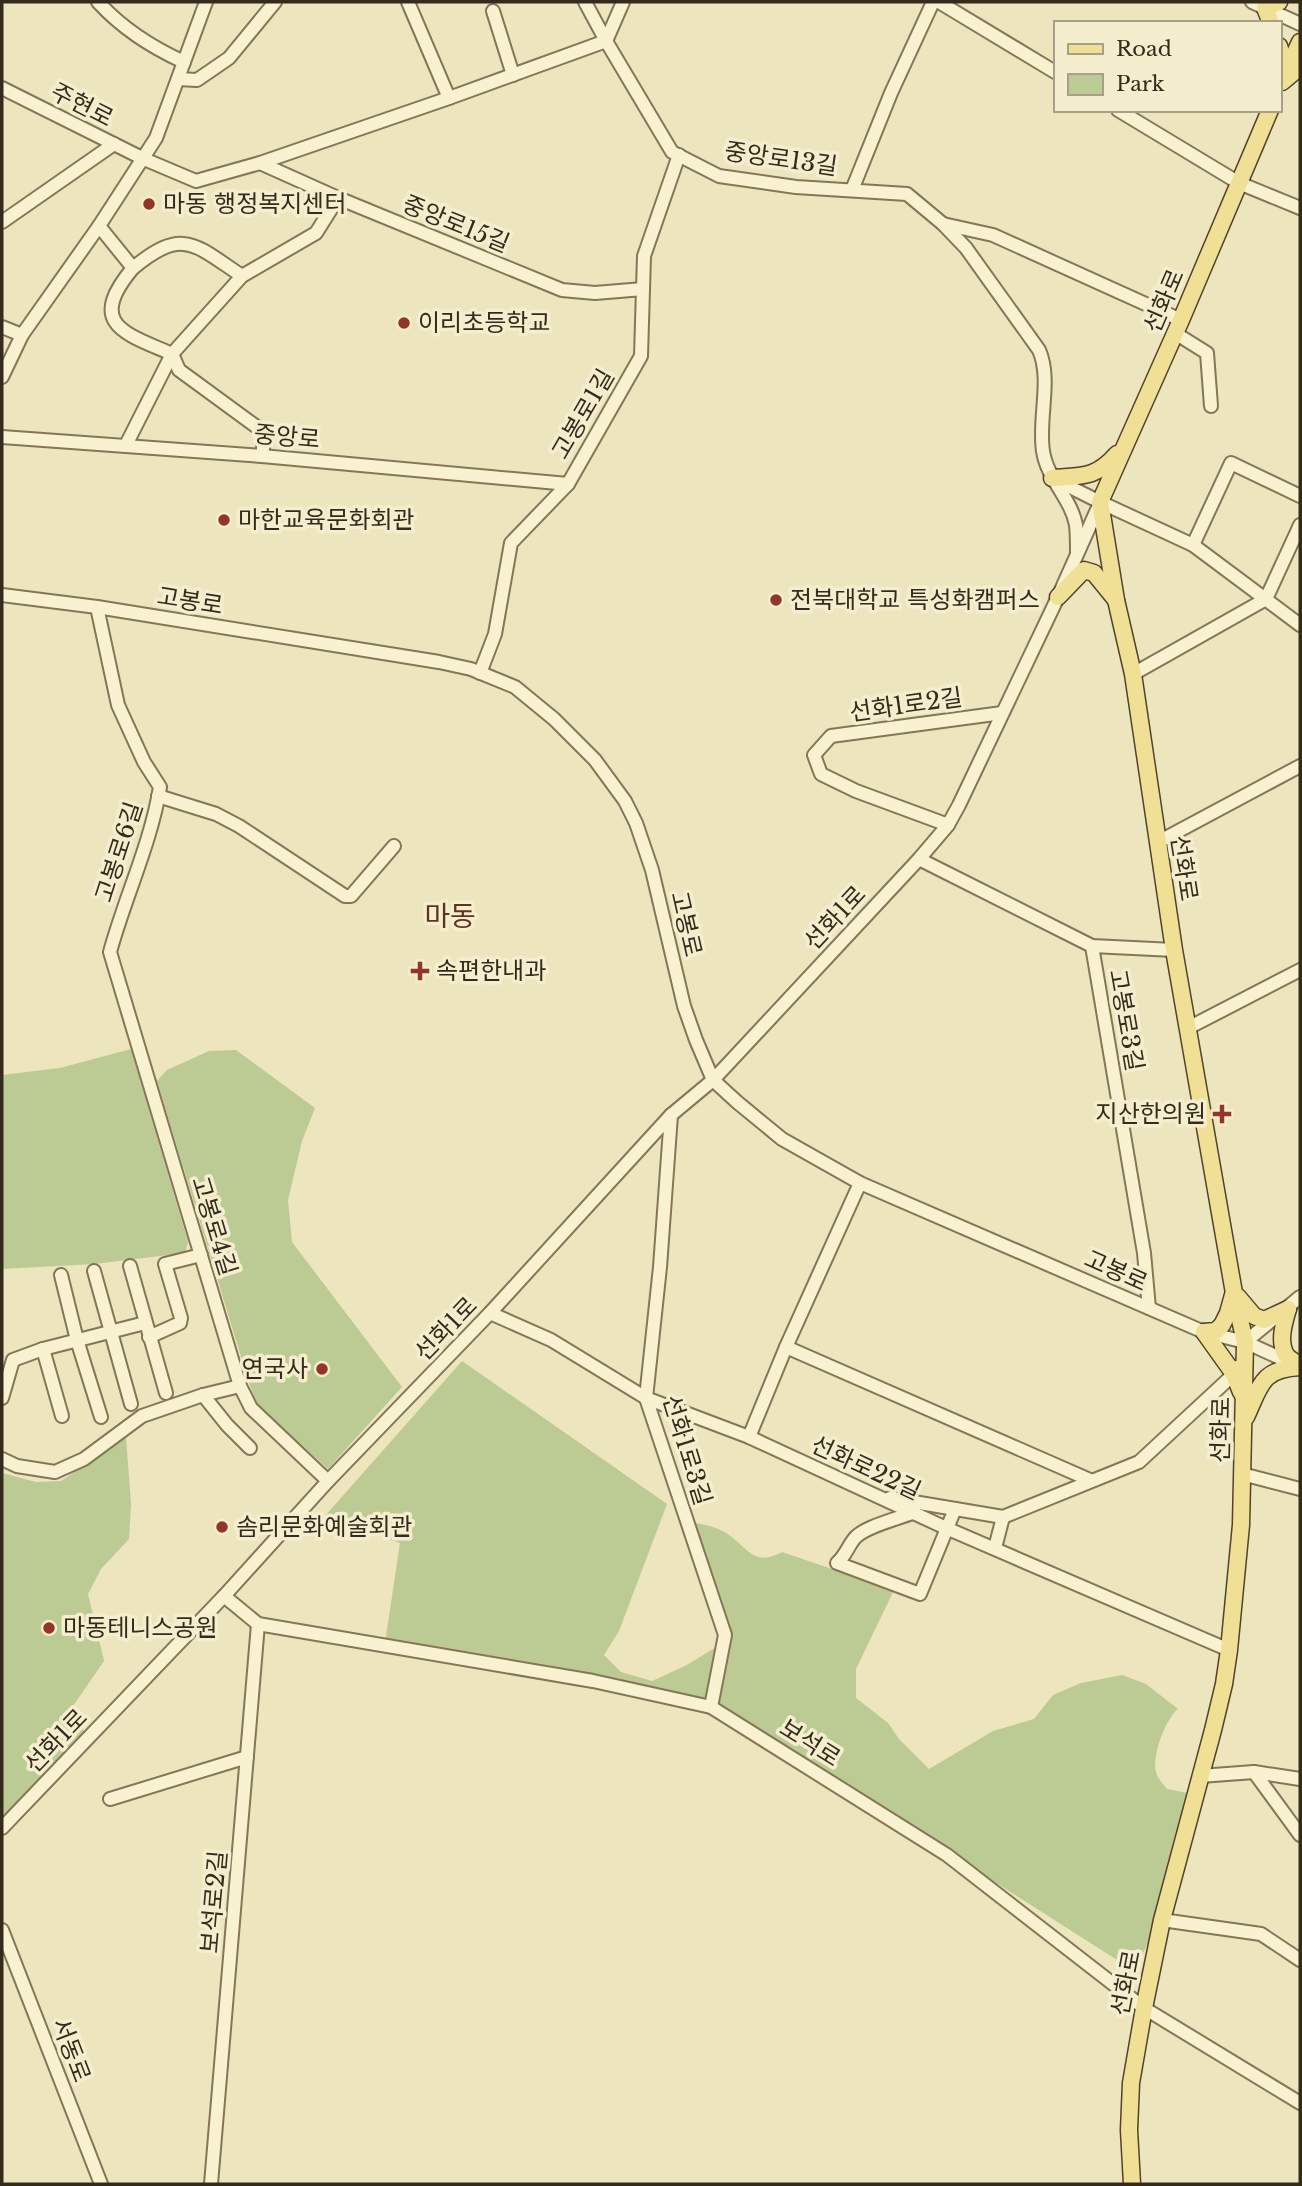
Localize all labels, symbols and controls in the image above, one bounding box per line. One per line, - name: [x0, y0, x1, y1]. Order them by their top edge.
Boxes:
- legend: [1054, 21, 1281, 112]
- text: Road: [1116, 36, 1172, 62]
- text: Park: [1116, 71, 1165, 97]
- street label: 주현로: [46, 77, 118, 133]
- street label: 중앙로13길: [723, 136, 839, 181]
- place label: 마동 행정복지센터: [163, 189, 347, 218]
- street label: 중앙로15길: [399, 189, 514, 258]
- marker: 마동 행정복지센터: [141, 196, 157, 212]
- street label: 선화로: [1137, 265, 1190, 337]
- place label: 이리초등학교: [418, 308, 550, 337]
- marker: 이리초등학교: [396, 315, 412, 331]
- street label: 고봉로1길: [545, 364, 620, 464]
- street label: 중앙로: [253, 419, 321, 454]
- place label: 마한교육문화회관: [238, 505, 415, 534]
- marker: 마한교육문화회관: [216, 512, 232, 528]
- street label: 고봉로: [155, 581, 225, 620]
- place label: 전북대학교 특성화캠퍼스: [790, 585, 1040, 614]
- marker: 전북대학교 특성화캠퍼스: [768, 592, 784, 608]
- street label: 선화1로2길: [848, 682, 964, 727]
- street label: 고봉로6길: [89, 798, 148, 906]
- street label: 선화로: [1165, 833, 1204, 903]
- street label: 선화1로: [798, 880, 871, 956]
- street label: 고봉로: [665, 888, 708, 959]
- district label: 마동: [424, 899, 476, 934]
- place label: 속편한내과: [436, 956, 546, 985]
- marker: 속편한내과: [410, 961, 430, 981]
- street label: 고봉로3길: [1103, 967, 1150, 1073]
- place label: 지산한의원: [1096, 1099, 1206, 1128]
- marker: 지산한의원: [1212, 1104, 1232, 1124]
- street label: 고봉로4길: [186, 1173, 243, 1279]
- street label: 고봉로: [1080, 1244, 1152, 1297]
- street label: 선화1로: [408, 1291, 483, 1366]
- place label: 연국사: [242, 1354, 308, 1383]
- marker: 연국사: [314, 1361, 330, 1377]
- street label: 선화1로3길: [657, 1391, 718, 1509]
- street label: 선화로: [1205, 1397, 1236, 1463]
- street label: 선화로22길: [807, 1429, 926, 1506]
- place label: 솜리문화예술회관: [236, 1512, 413, 1541]
- marker: 솜리문화예술회관: [214, 1519, 230, 1535]
- place label: 마동테니스공원: [63, 1613, 218, 1642]
- marker: 마동테니스공원: [41, 1620, 57, 1636]
- street label: 선화1로: [18, 1703, 93, 1778]
- street label: 보석로: [774, 1713, 846, 1772]
- street label: 보석로2길: [195, 1849, 232, 1955]
- street label: 선화로: [1105, 1948, 1146, 2018]
- street label: 서동로: [46, 2014, 97, 2086]

